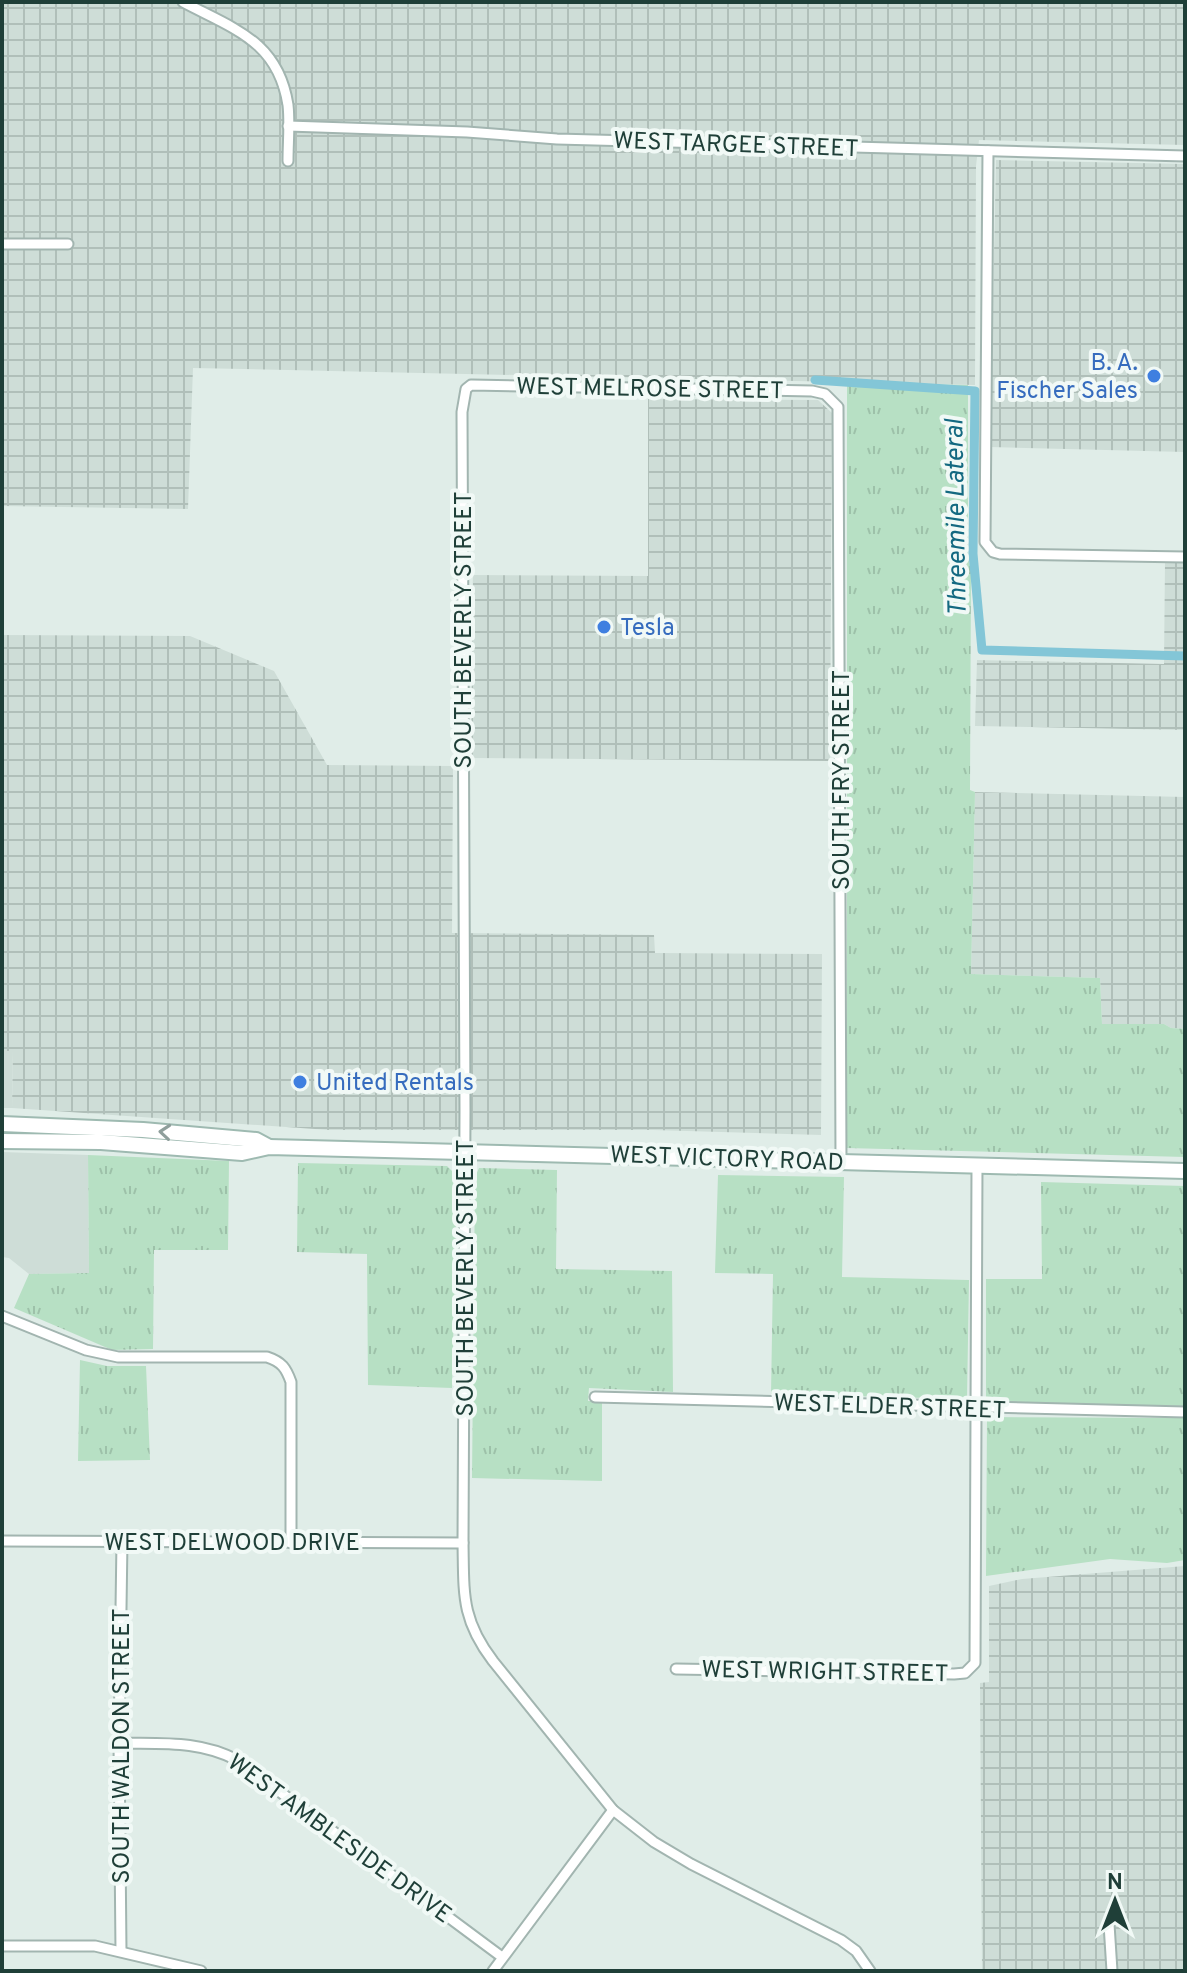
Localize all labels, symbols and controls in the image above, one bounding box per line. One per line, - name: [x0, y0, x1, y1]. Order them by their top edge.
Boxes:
- street label: WEST TARGEE STREET: [613, 127, 859, 165]
- place label: B. A. Fischer Sales: [996, 349, 1138, 407]
- marker: B. A. Fischer Sales: [1145, 367, 1163, 385]
- street label: WEST MELROSE STREET: [516, 373, 784, 407]
- water label: Threemile Lateral: [939, 418, 976, 617]
- street label: SOUTH BEVERLY STREET: [450, 491, 480, 769]
- place label: Tesla: [620, 614, 675, 644]
- marker: Tesla: [595, 618, 613, 636]
- street label: SOUTH FRY STREET: [828, 670, 858, 890]
- place label: United Rentals: [316, 1069, 474, 1099]
- marker: United Rentals: [291, 1073, 309, 1091]
- one-way arrow: [158, 1124, 171, 1141]
- street label: SOUTH BEVERLY STREET: [452, 1139, 482, 1417]
- street label: WEST VICTORY ROAD: [610, 1141, 844, 1179]
- street label: WEST ELDER STREET: [773, 1389, 1007, 1427]
- street label: WEST DELWOOD DRIVE: [104, 1529, 360, 1559]
- street label: SOUTH WALDON STREET: [108, 1608, 138, 1884]
- street label: WEST WRIGHT STREET: [701, 1656, 949, 1690]
- street label: WEST AMBLESIDE DRIVE: [221, 1748, 457, 1931]
- north arrow: [1075, 1861, 1155, 1941]
- text: N: [1107, 1870, 1123, 1897]

